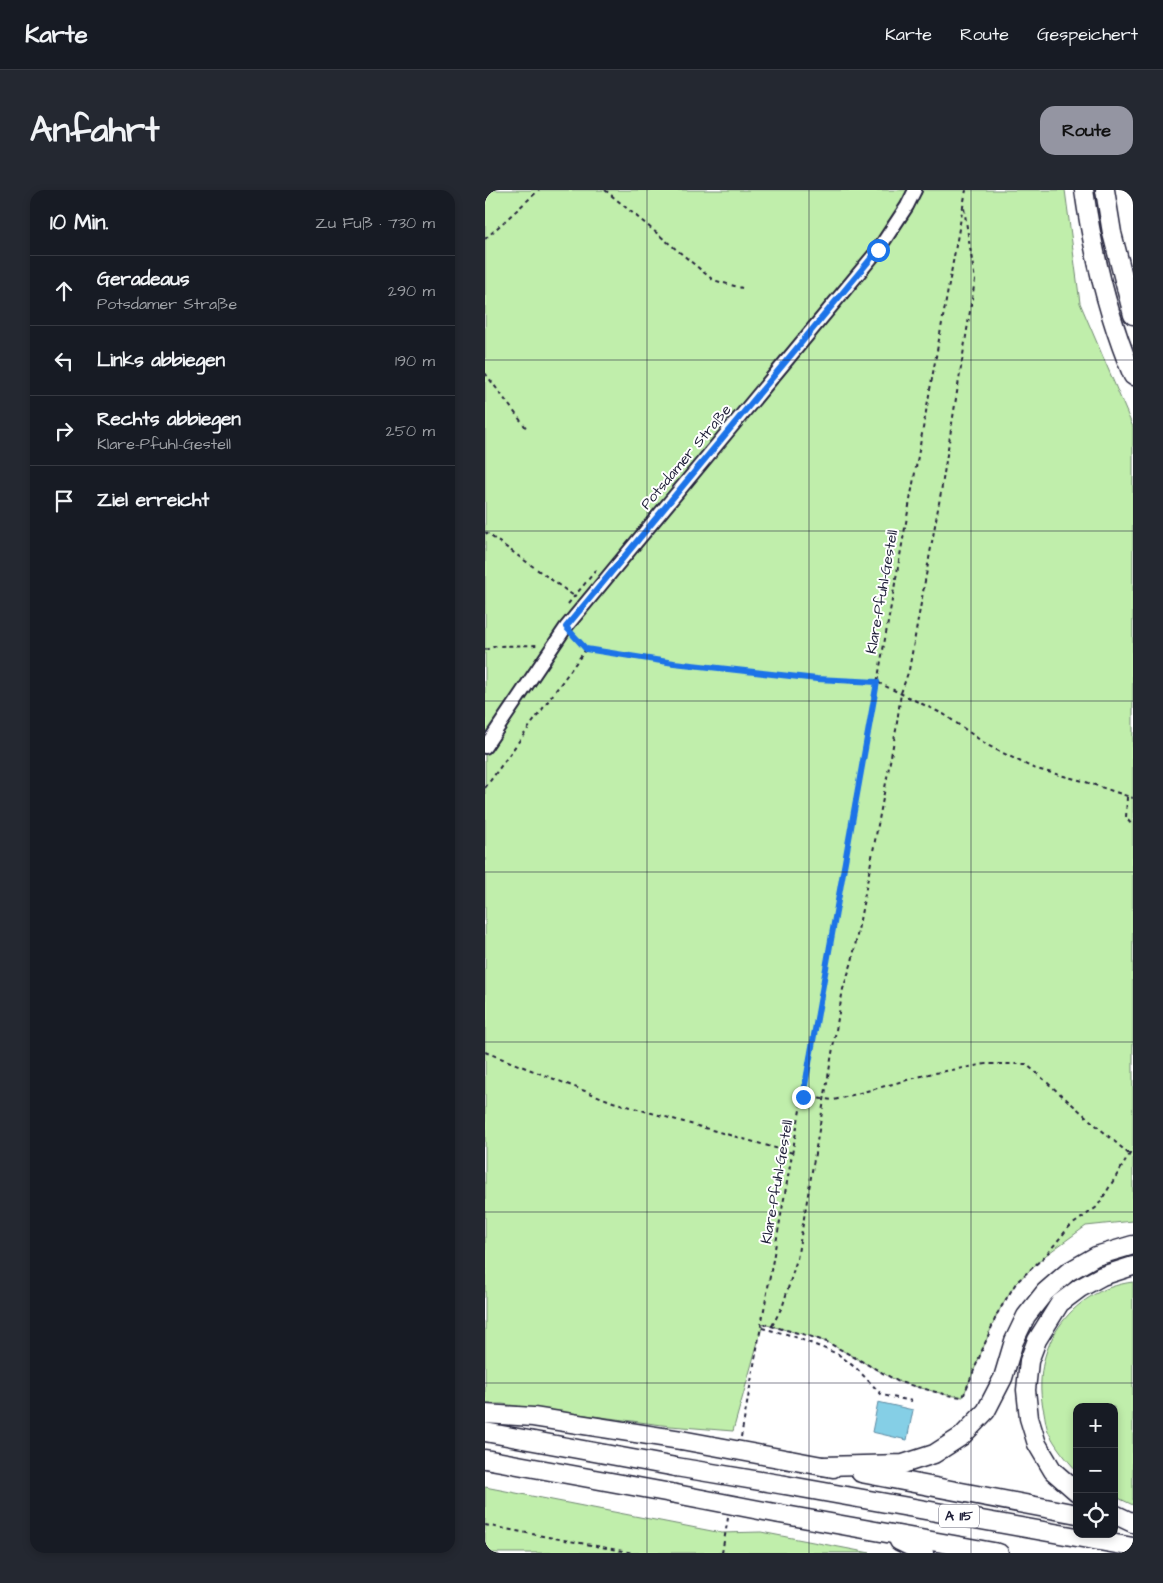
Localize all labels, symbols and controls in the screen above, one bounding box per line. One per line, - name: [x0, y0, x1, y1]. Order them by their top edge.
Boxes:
- text: Karte: [25, 18, 88, 52]
- text: Karte: [885, 22, 932, 47]
- text: Route: [960, 22, 1009, 47]
- text: Gespeichert: [1037, 22, 1138, 47]
- text: Anfahrt: [30, 106, 159, 155]
- button: Route: [1040, 106, 1133, 155]
- text: 10 Min.: [50, 208, 108, 237]
- text: Zu Fuß · 730 m: [315, 212, 435, 234]
- route start: [867, 239, 890, 262]
- text: Geradeaus: [97, 266, 189, 293]
- icon: ahead: [50, 277, 78, 305]
- text: 290 m: [388, 280, 435, 302]
- text: Potsdamer Straße: [97, 293, 237, 315]
- icon: left: [50, 347, 78, 375]
- text: Links abbiegen: [97, 347, 225, 374]
- text: 190 m: [395, 350, 435, 372]
- street label: Potsdamer Straße: [636, 400, 736, 514]
- text: Rechts abbiegen: [97, 406, 241, 433]
- icon: right: [50, 417, 78, 445]
- text: 250 m: [386, 420, 435, 442]
- text: Klare-Pfuhl-Gestell: [97, 433, 231, 455]
- icon: arrive: [50, 487, 78, 515]
- text: Ziel erreicht: [97, 487, 209, 514]
- street label: Klare-Pfuhl-Gestell: [861, 528, 903, 656]
- route end: [792, 1086, 815, 1109]
- street label: Klare-Pfuhl-Gestell: [756, 1118, 798, 1246]
- map controls: [1073, 1403, 1118, 1538]
- button: +: [1073, 1403, 1118, 1448]
- button: −: [1073, 1448, 1118, 1493]
- button: locate: [1073, 1493, 1118, 1538]
- road number: A 115: [939, 1504, 979, 1528]

